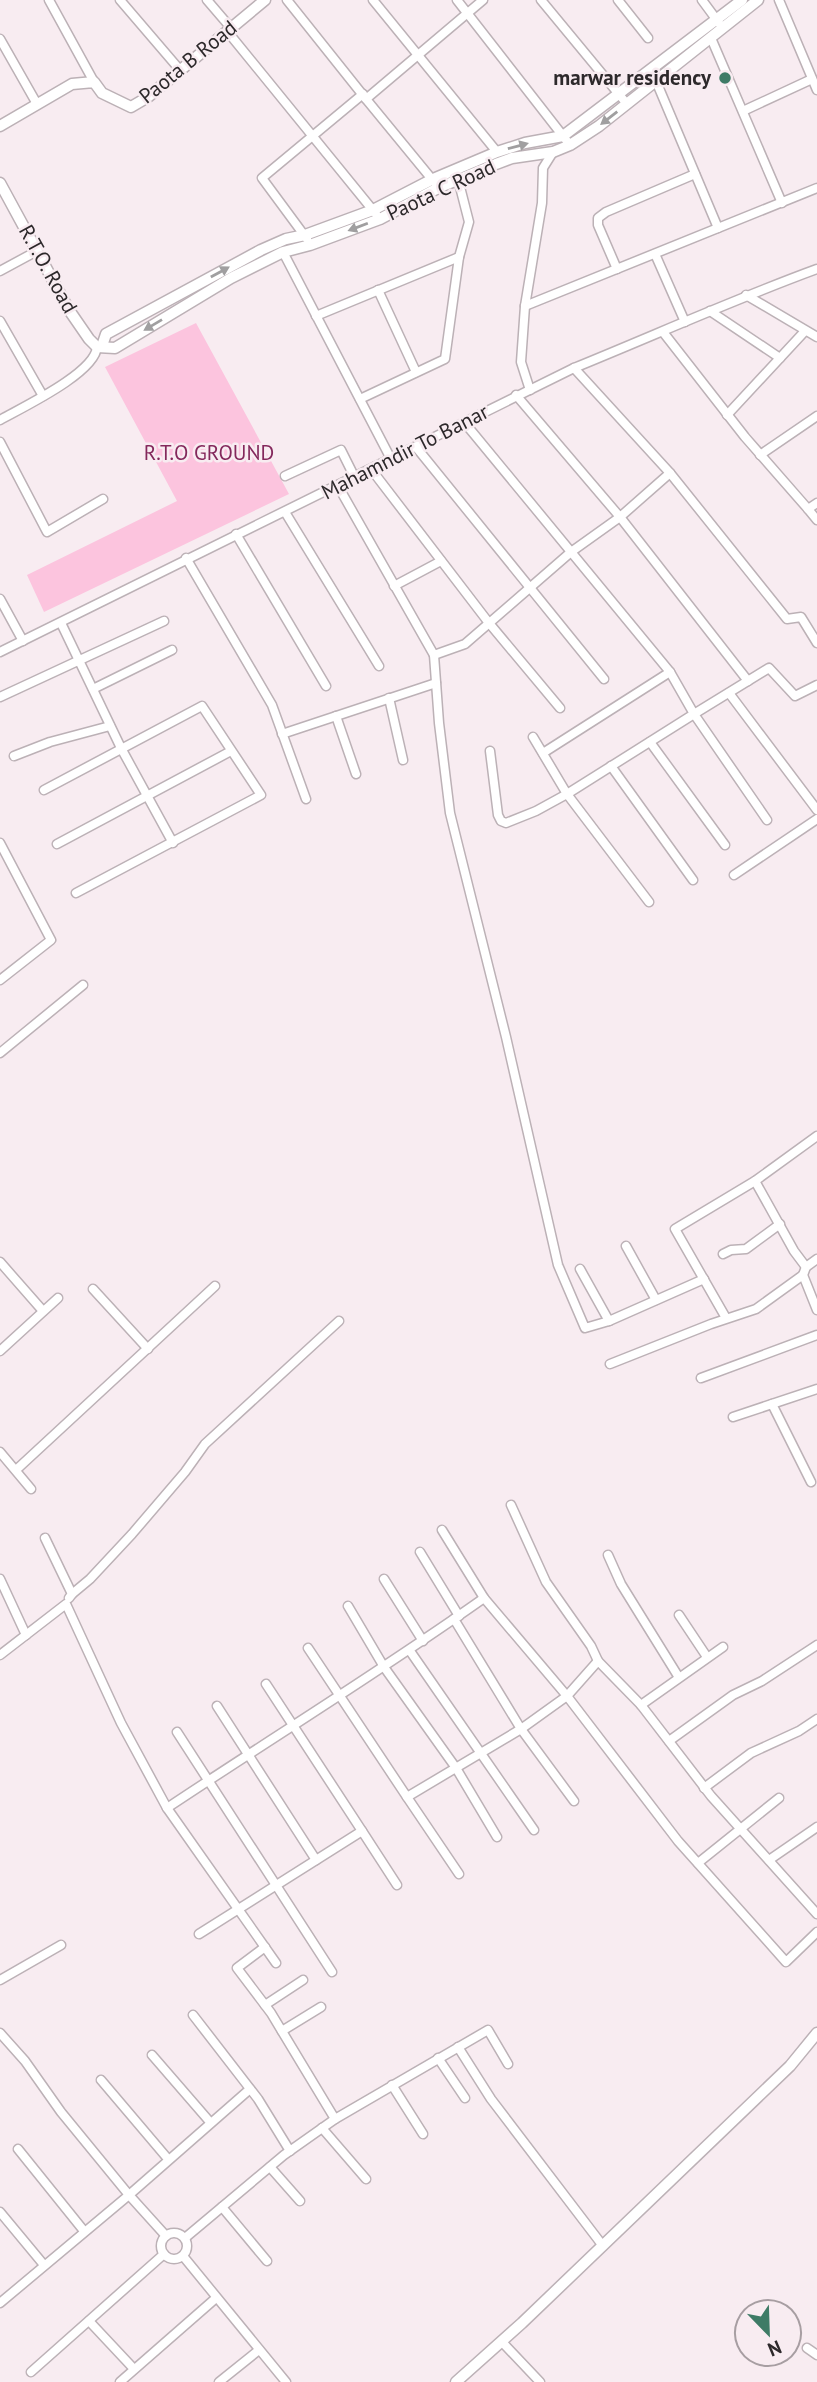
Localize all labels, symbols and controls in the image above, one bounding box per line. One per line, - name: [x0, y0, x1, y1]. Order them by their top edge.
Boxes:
- street label: Paota B Road: [133, 14, 242, 109]
- place label: marwar residency: [553, 64, 712, 91]
- marker: marwar residency: [717, 70, 733, 86]
- one-way arrow: [600, 111, 618, 125]
- one-way arrow: [508, 140, 529, 150]
- street label: Paota C Road: [382, 153, 500, 227]
- street label: R.T.O. Road: [13, 220, 84, 318]
- one-way arrow: [347, 222, 368, 233]
- one-way arrow: [210, 266, 229, 278]
- one-way arrow: [144, 318, 163, 331]
- street label: Mahamndir To Banar: [317, 398, 493, 505]
- park label: R.T.O GROUND: [144, 439, 274, 466]
- north arrow: [733, 2298, 803, 2368]
- text: N: [764, 2335, 785, 2362]

